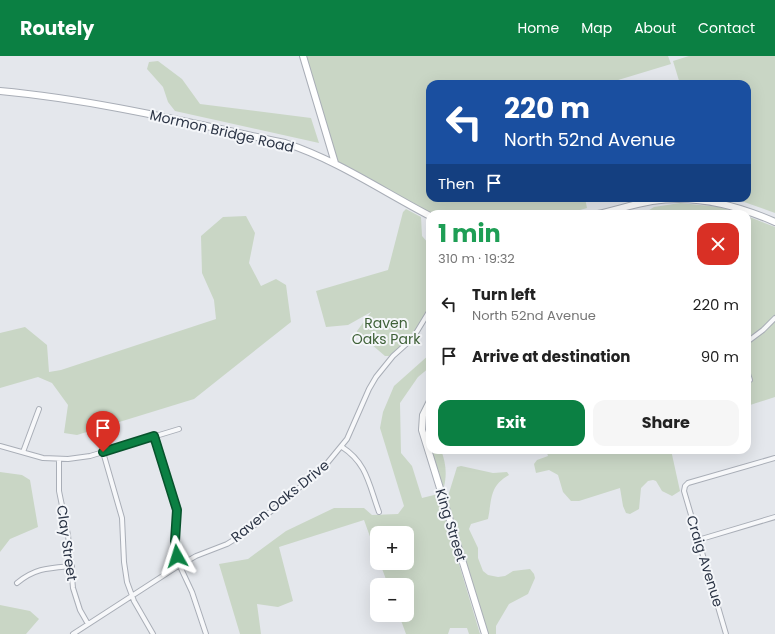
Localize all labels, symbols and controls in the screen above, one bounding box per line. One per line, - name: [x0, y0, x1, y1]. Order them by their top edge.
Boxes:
- text: Routely: [20, 15, 94, 42]
- text: Home: [517, 18, 559, 38]
- text: Map: [581, 18, 612, 38]
- text: About: [634, 18, 676, 38]
- text: Contact: [698, 18, 755, 38]
- text: 220 m: [504, 89, 590, 128]
- icon: left: [438, 96, 490, 148]
- street label: Mormon Bridge Road: [148, 105, 296, 157]
- text: North 52nd Avenue: [504, 127, 676, 152]
- icon: arrive: [483, 172, 505, 194]
- text: Then: [438, 173, 475, 194]
- text: 1 min: [438, 217, 501, 250]
- button: close: [697, 223, 739, 265]
- text: 310 m · 19:32: [438, 249, 515, 268]
- text: Turn left: [472, 284, 536, 305]
- icon: left: [438, 293, 460, 315]
- text: 220 m: [693, 294, 739, 315]
- text: North 52nd Avenue: [472, 306, 596, 325]
- park label: Raven Oaks Park: [352, 313, 421, 349]
- icon: arrive: [438, 345, 460, 367]
- text: Arrive at destination: [472, 346, 630, 367]
- text: 90 m: [701, 346, 739, 367]
- button: Exit: [438, 400, 585, 446]
- button: Share: [593, 400, 739, 446]
- pin: [86, 411, 120, 452]
- icon: arrive: [92, 417, 114, 439]
- street label: Raven Oaks Drive: [227, 455, 334, 547]
- street label: King Street: [430, 486, 472, 564]
- street label: Clay Street: [52, 504, 82, 582]
- street label: Craig Avenue: [682, 513, 729, 610]
- map controls: [370, 526, 414, 622]
- button: +: [370, 526, 414, 570]
- position arrow: [156, 535, 198, 577]
- button: −: [370, 578, 414, 622]

